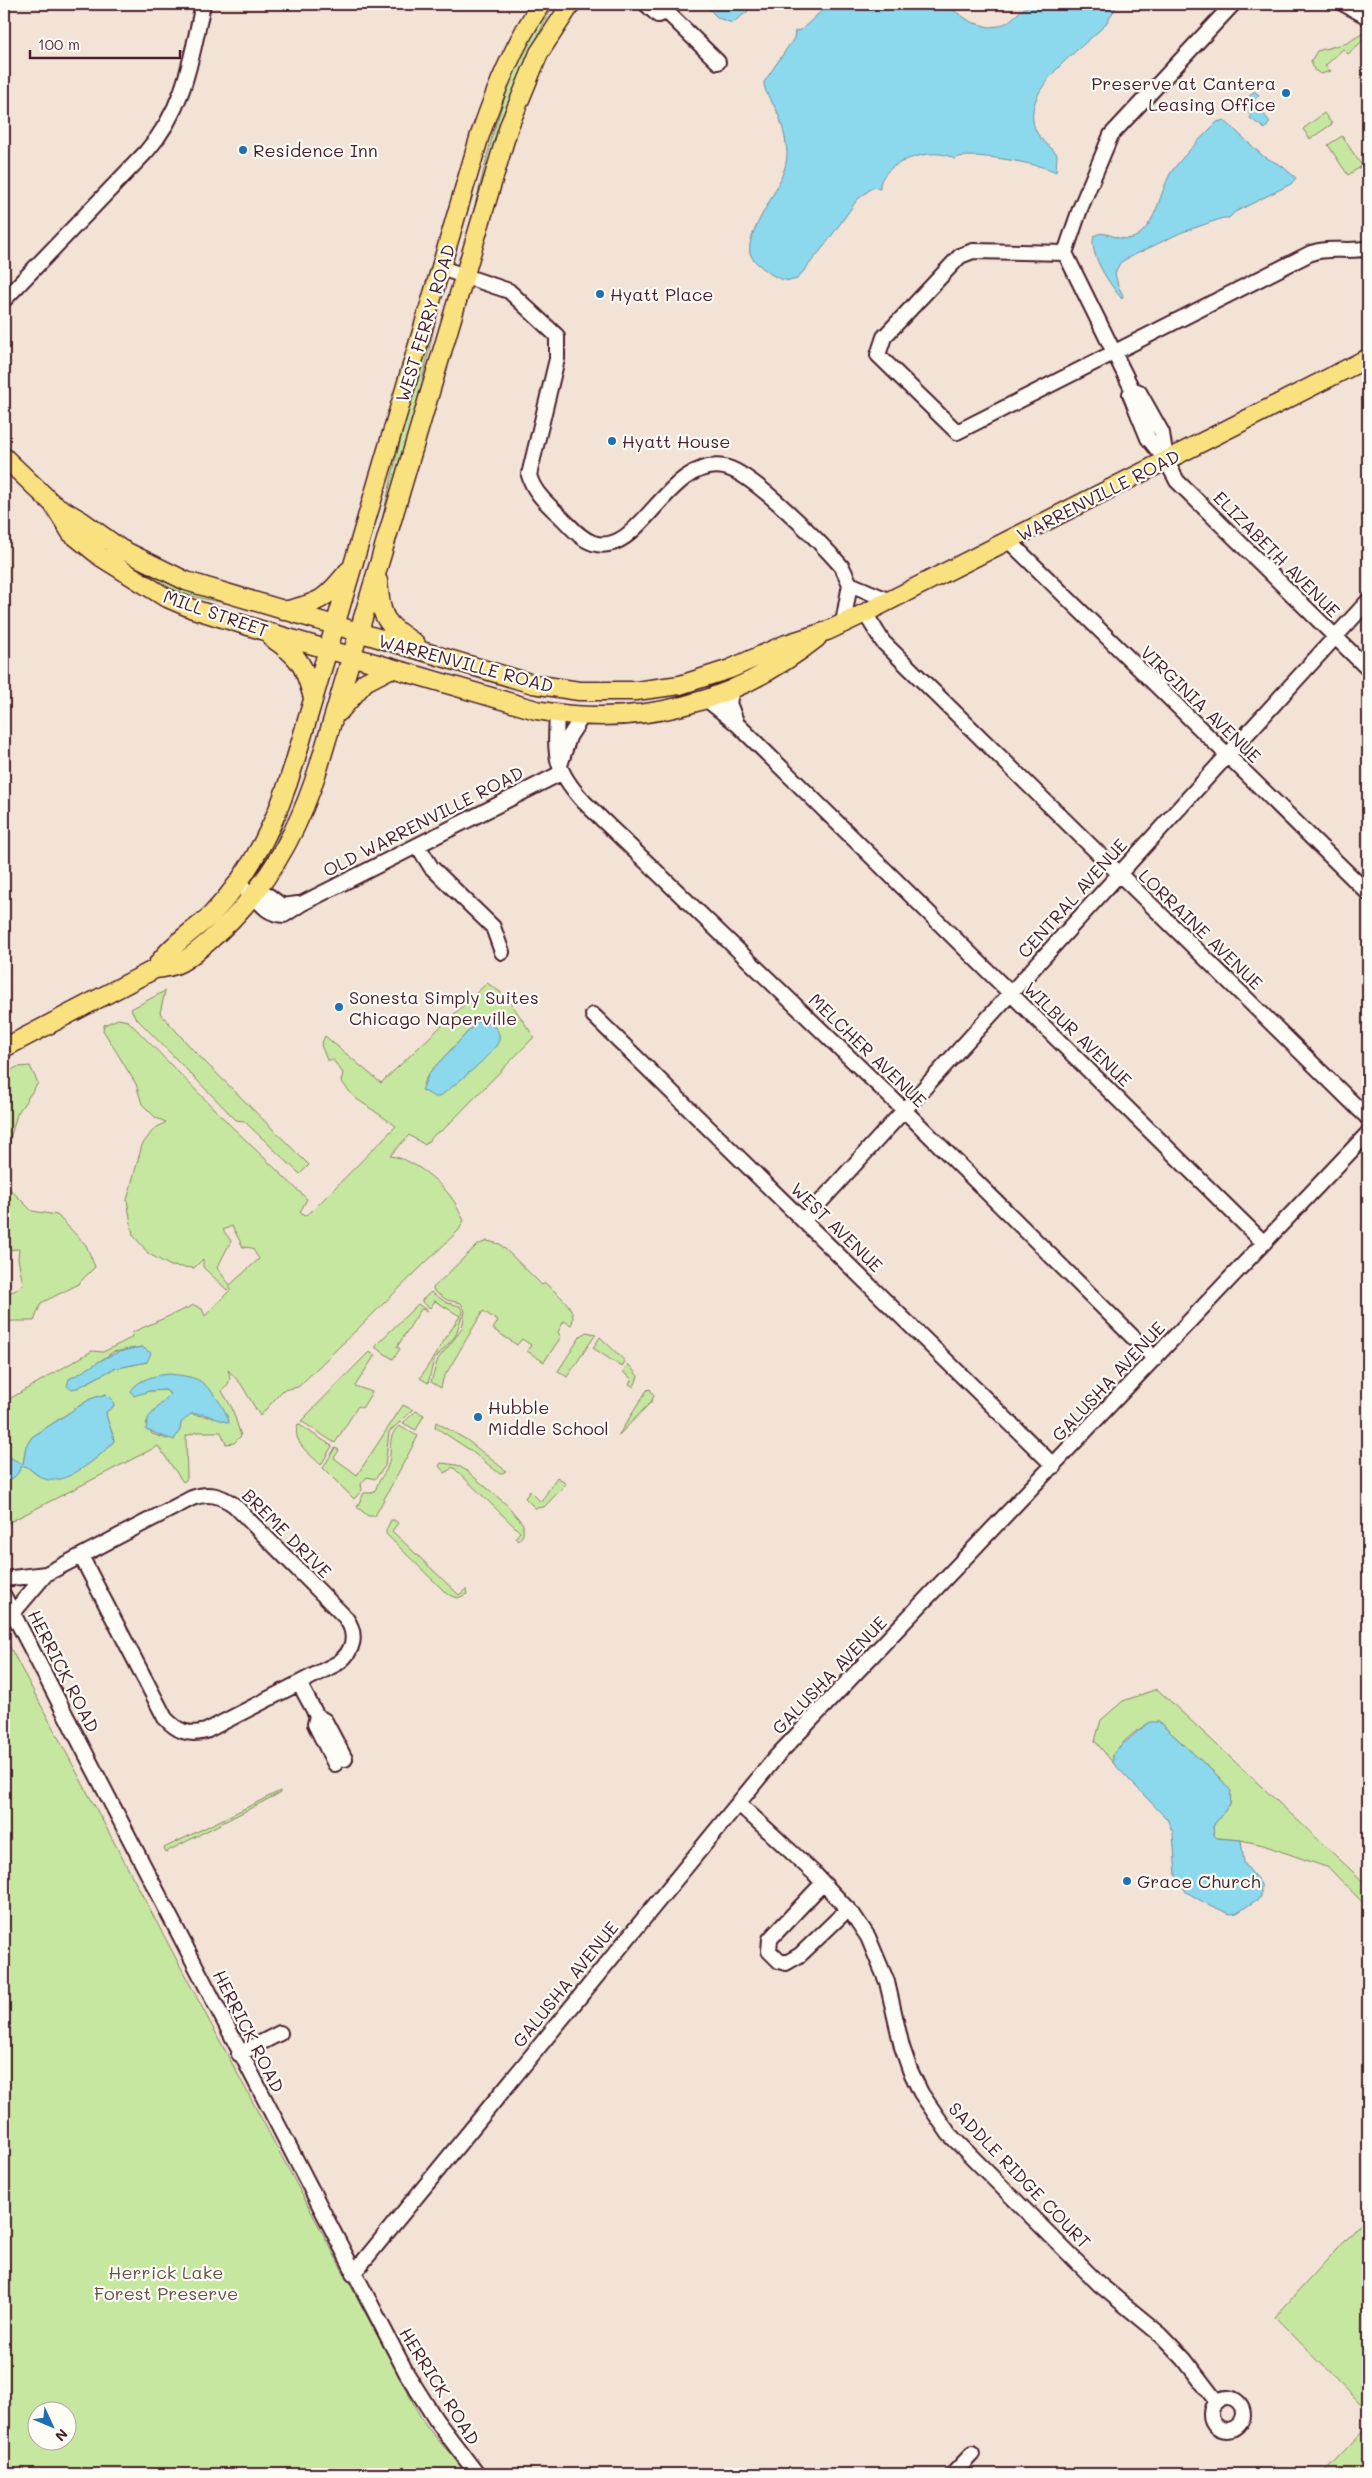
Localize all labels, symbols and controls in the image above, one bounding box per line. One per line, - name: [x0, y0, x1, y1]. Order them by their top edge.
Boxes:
- scale bar: [30, 28, 180, 60]
- text: 100 m: [38, 34, 80, 54]
- place label: Preserve at Cantera Leasing Office: [1091, 71, 1276, 116]
- marker: Preserve at Cantera Leasing Office: [1280, 87, 1292, 99]
- place label: Residence Inn: [253, 138, 378, 162]
- marker: Residence Inn: [237, 144, 249, 156]
- street label: WEST FERRY ROAD: [390, 241, 460, 405]
- place label: Hyatt Place: [610, 282, 714, 306]
- marker: Hyatt Place: [594, 288, 606, 300]
- place label: Hyatt House: [622, 429, 730, 453]
- marker: Hyatt House: [606, 435, 618, 447]
- street label: WARRENVILLE ROAD: [1012, 443, 1184, 547]
- street label: ELIZABETH AVENUE: [1209, 486, 1345, 622]
- street label: MILL STREET: [160, 584, 272, 642]
- street label: WARRENVILLE ROAD: [376, 628, 556, 698]
- street label: VIRGINIA AVENUE: [1136, 640, 1266, 768]
- street label: OLD WARRENVILLE ROAD: [319, 760, 527, 882]
- street label: CENTRAL AVENUE: [1012, 833, 1132, 963]
- street label: LORRAINE AVENUE: [1134, 863, 1268, 995]
- street label: WILBUR AVENUE: [1019, 976, 1137, 1092]
- place label: Sonesta Simply Suites Chicago Naperville: [349, 985, 539, 1030]
- street label: MELCHER AVENUE: [804, 988, 932, 1112]
- marker: Sonesta Simply Suites Chicago Naperville: [333, 1001, 345, 1013]
- street label: WEST AVENUE: [786, 1177, 888, 1277]
- street label: GALUSHA AVENUE: [1046, 1316, 1170, 1446]
- place label: Hubble Middle School: [488, 1395, 609, 1440]
- marker: Hubble Middle School: [472, 1411, 484, 1423]
- street label: BREME DRIVE: [237, 1483, 337, 1583]
- street label: HERRICK ROAD: [23, 1606, 105, 1736]
- street label: GALUSHA AVENUE: [766, 1611, 892, 1739]
- place label: Grace Church: [1137, 1869, 1261, 1893]
- marker: Grace Church: [1121, 1875, 1133, 1887]
- street label: GALUSHA AVENUE: [507, 1916, 623, 2052]
- street label: HERRICK ROAD: [208, 1966, 290, 2096]
- street label: SADDLE RIDGE COURT: [944, 2097, 1096, 2253]
- park label: Herrick Lake Forest Preserve: [94, 2260, 238, 2305]
- street label: HERRICK ROAD: [394, 2323, 486, 2449]
- north arrow: [28, 2400, 78, 2450]
- text: N: [51, 2425, 72, 2446]

